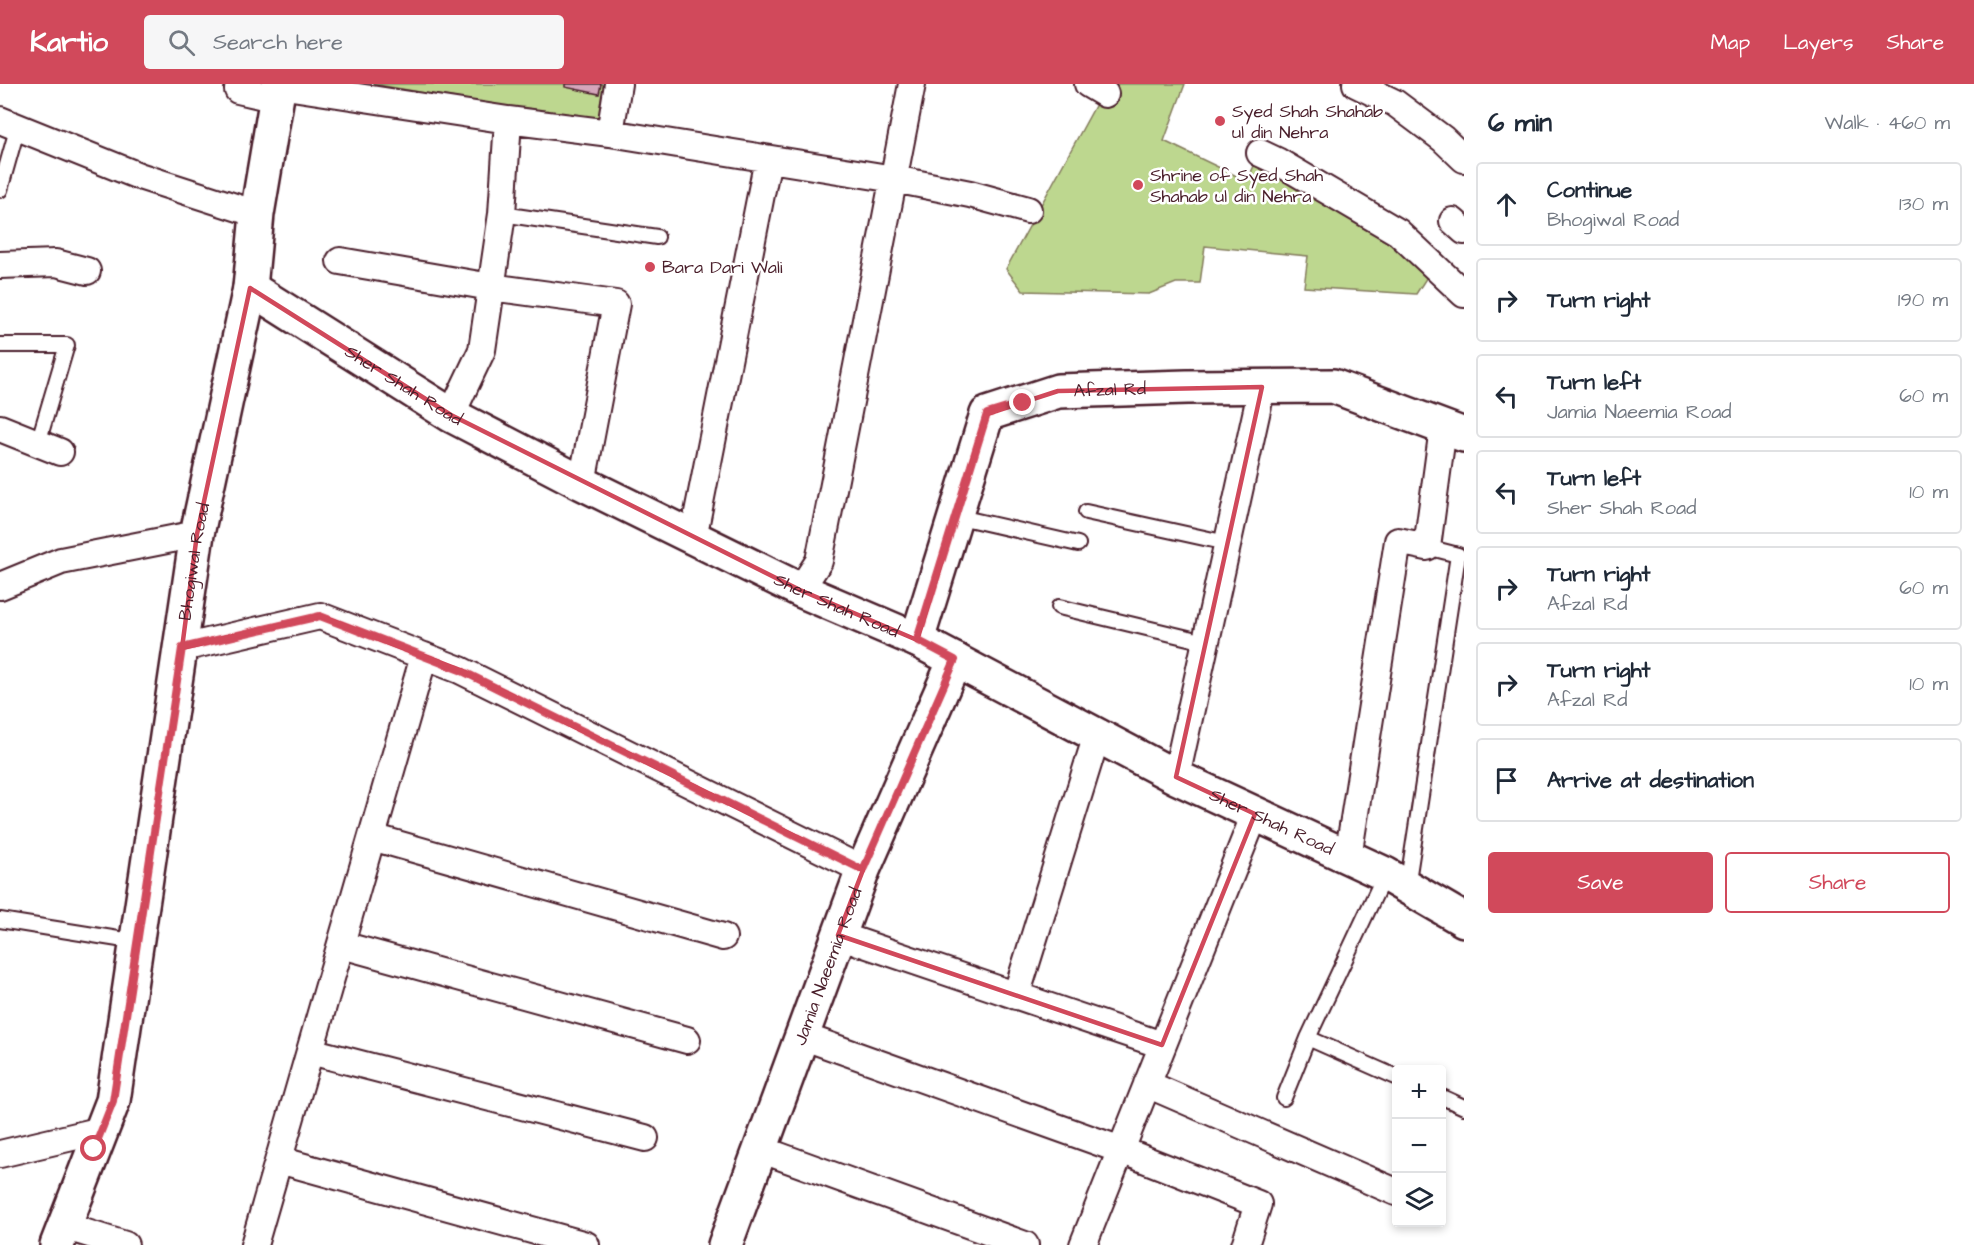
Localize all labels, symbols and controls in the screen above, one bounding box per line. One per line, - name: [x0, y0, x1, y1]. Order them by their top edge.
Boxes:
- search box: [144, 15, 564, 69]
- text: Kartio: [30, 23, 108, 62]
- icon: search: [165, 26, 198, 59]
- text: Search here: [213, 27, 343, 58]
- text: Map: [1710, 28, 1750, 57]
- text: Layers: [1783, 28, 1853, 57]
- text: Share: [1886, 28, 1944, 57]
- place label: Syed Shah Shahab ul din Nehra: [1232, 99, 1383, 145]
- text: 6 min: [1488, 105, 1552, 141]
- text: Walk · 460 m: [1824, 109, 1950, 137]
- marker: Syed Shah Shahab ul din Nehra: [1213, 114, 1227, 128]
- place label: Shrine of Syed Shah Shahab ul din Nehra: [1150, 163, 1323, 209]
- text: Continue: [1547, 175, 1632, 206]
- marker: Shrine of Syed Shah Shahab ul din Nehra: [1131, 178, 1145, 192]
- icon: ahead: [1490, 188, 1523, 221]
- text: 130 m: [1899, 190, 1948, 218]
- text: Bhogiwal Road: [1547, 206, 1679, 234]
- place label: Bara Dari Wali: [662, 255, 783, 280]
- marker: Bara Dari Wali: [643, 260, 657, 274]
- icon: right: [1490, 284, 1523, 317]
- text: Turn right: [1547, 285, 1650, 316]
- text: 190 m: [1898, 286, 1948, 314]
- street label: Sher Shah Road: [340, 339, 467, 432]
- text: Turn left: [1547, 367, 1641, 398]
- street label: Afzal Rd: [1073, 376, 1146, 404]
- icon: left: [1490, 380, 1523, 413]
- text: 60 m: [1899, 382, 1948, 410]
- route end: [1009, 389, 1035, 415]
- text: Jamia Naeemia Road: [1547, 398, 1732, 426]
- text: Turn left: [1547, 463, 1641, 494]
- icon: left: [1490, 476, 1523, 509]
- text: 10 m: [1909, 478, 1948, 506]
- text: Sher Shah Road: [1547, 494, 1696, 522]
- street label: Bhogiwal Road: [172, 500, 216, 622]
- text: Turn right: [1547, 559, 1650, 590]
- street label: Sher Shah Road: [770, 567, 903, 644]
- icon: right: [1490, 572, 1523, 605]
- text: 60 m: [1899, 574, 1948, 602]
- text: Afzal Rd: [1547, 590, 1627, 618]
- text: Turn right: [1547, 655, 1650, 686]
- icon: right: [1490, 668, 1523, 701]
- text: 10 m: [1909, 670, 1948, 698]
- text: Afzal Rd: [1547, 686, 1627, 714]
- icon: arrive: [1490, 764, 1523, 797]
- text: Arrive at destination: [1547, 765, 1754, 796]
- street label: Sher Shah Road: [1205, 782, 1338, 862]
- button: Save: [1488, 852, 1713, 913]
- button: Share: [1725, 852, 1950, 913]
- street label: Jamia Naeemia Road: [788, 884, 868, 1049]
- map controls: [1392, 1065, 1446, 1227]
- button: +: [1392, 1065, 1446, 1119]
- button: −: [1392, 1119, 1446, 1173]
- route start: [80, 1135, 106, 1161]
- button: layers: [1392, 1173, 1446, 1227]

